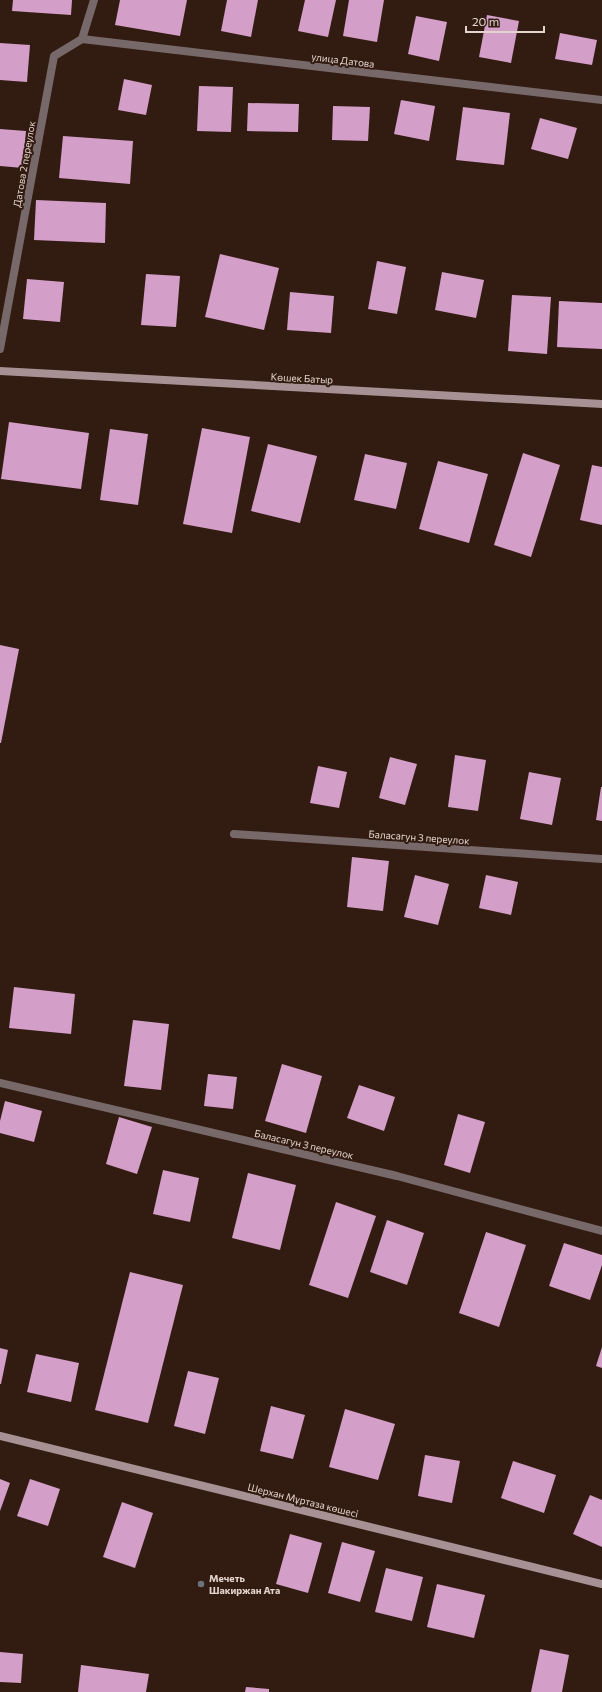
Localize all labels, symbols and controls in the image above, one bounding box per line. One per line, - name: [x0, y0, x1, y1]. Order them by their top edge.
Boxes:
- scale bar: [466, 8, 544, 34]
- text: 20 m: [472, 14, 499, 28]
- street label: улица Датова: [311, 50, 375, 70]
- street label: Датова 2 переулок: [11, 119, 38, 208]
- street label: Көшек Батыр: [271, 370, 334, 386]
- street label: Баласагун 3 переулок: [368, 827, 471, 847]
- street label: Баласагун 3 переулок: [253, 1127, 355, 1161]
- street label: Шерхан Мұртаза көшесі: [246, 1480, 360, 1520]
- place label: Мечеть Шакиржан Ата: [209, 1572, 280, 1596]
- marker: Мечеть Шакиржан Ата: [196, 1579, 206, 1589]

